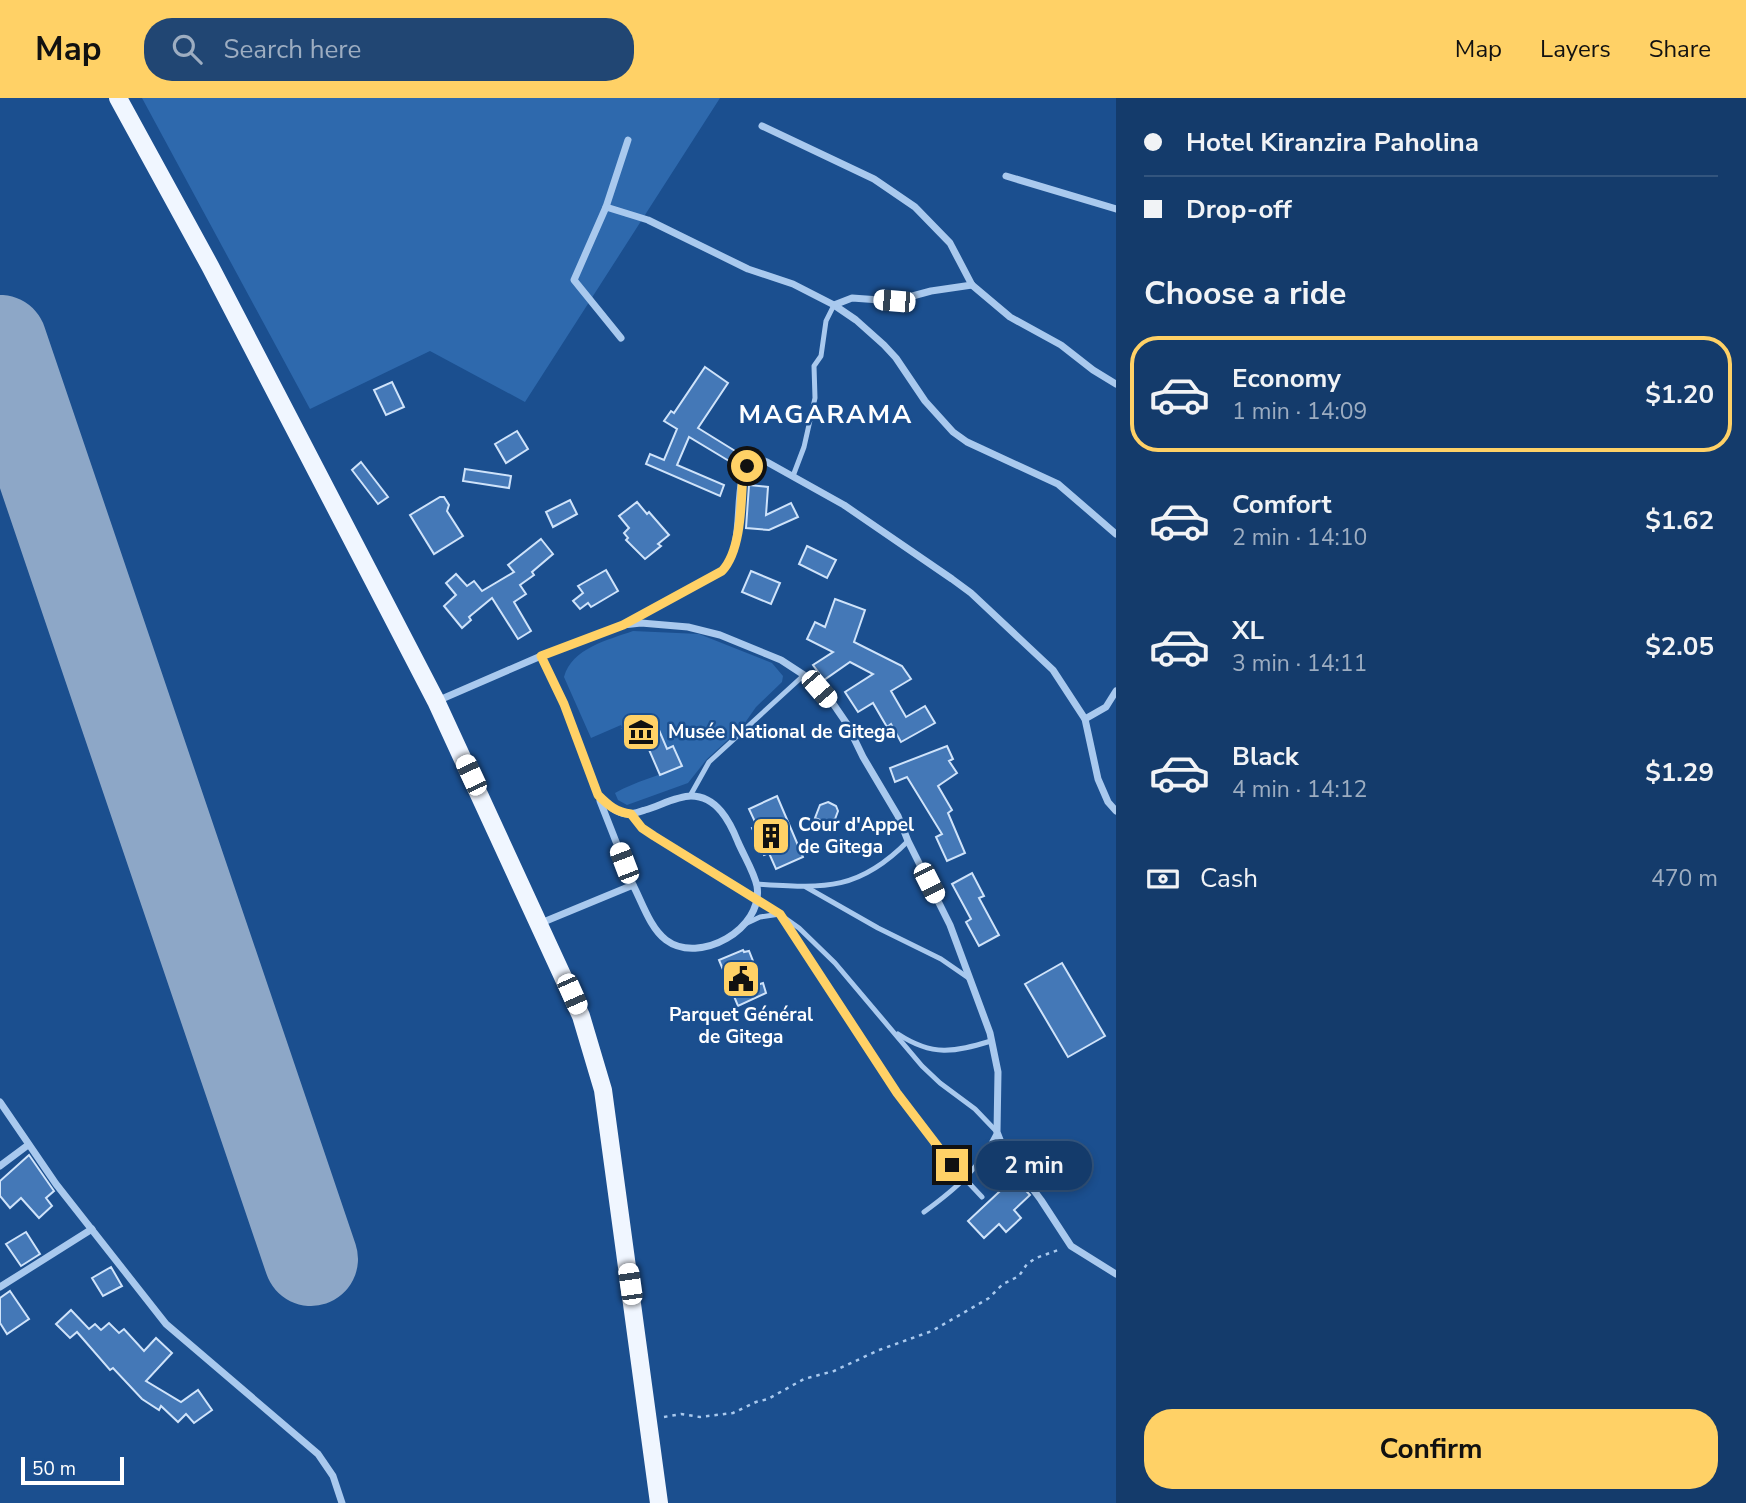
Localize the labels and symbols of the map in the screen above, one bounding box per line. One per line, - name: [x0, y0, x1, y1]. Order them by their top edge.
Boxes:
- car: [873, 289, 916, 313]
- district label: MAGARAMA: [739, 397, 913, 432]
- route start: [731, 450, 763, 482]
- car: [798, 666, 841, 712]
- museum icon: Musée National de Gitega: [620, 711, 662, 753]
- place label: Musée National de Gitega: [668, 719, 896, 745]
- car: [453, 752, 490, 798]
- place label: Cour d'Appel de Gitega: [798, 812, 914, 860]
- building icon: Cour d'Appel de Gitega: [750, 815, 792, 857]
- car: [607, 840, 642, 886]
- car: [911, 860, 948, 906]
- public building icon: Parquet Général de Gitega: [720, 958, 762, 1000]
- car: [554, 971, 591, 1017]
- place label: Parquet Général de Gitega: [669, 1002, 813, 1050]
- callout: 2 min: [976, 1140, 1092, 1190]
- route end: [936, 1149, 968, 1181]
- car: [617, 1262, 644, 1306]
- scale bar: [21, 1454, 124, 1486]

